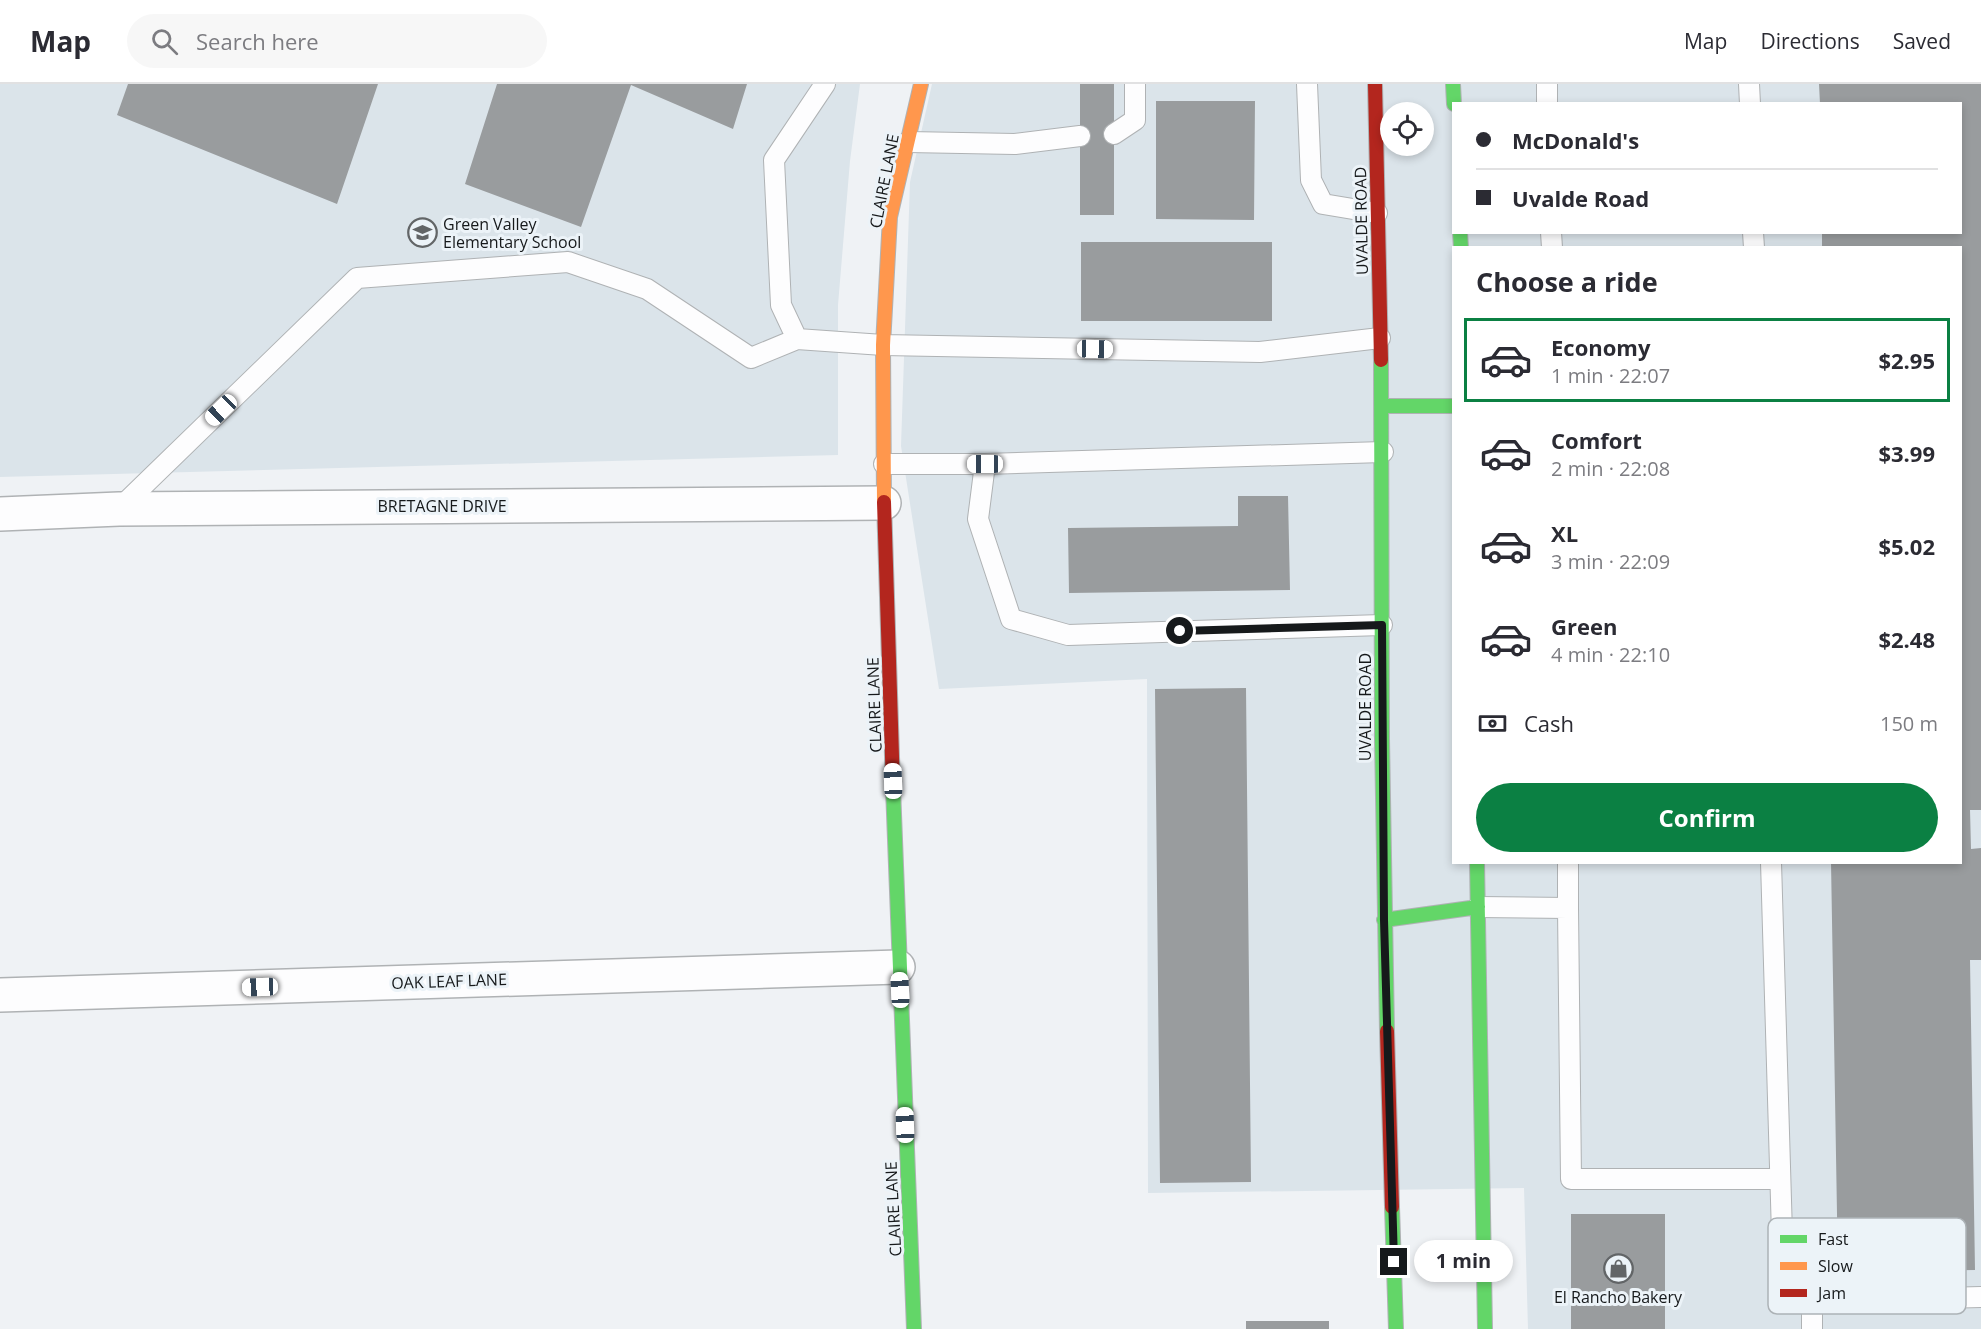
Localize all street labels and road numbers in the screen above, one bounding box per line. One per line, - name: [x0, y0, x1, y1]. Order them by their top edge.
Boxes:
- street label: CLAIRE LANE: [864, 132, 904, 230]
- street label: UVALDE ROAD: [1349, 167, 1373, 275]
- street label: BRETAGNE DRIVE: [377, 495, 507, 517]
- street label: UVALDE ROAD: [1354, 653, 1376, 761]
- street label: CLAIRE LANE: [861, 657, 887, 753]
- street label: OAK LEAF LANE: [391, 968, 507, 994]
- street label: CLAIRE LANE: [880, 1161, 906, 1257]

